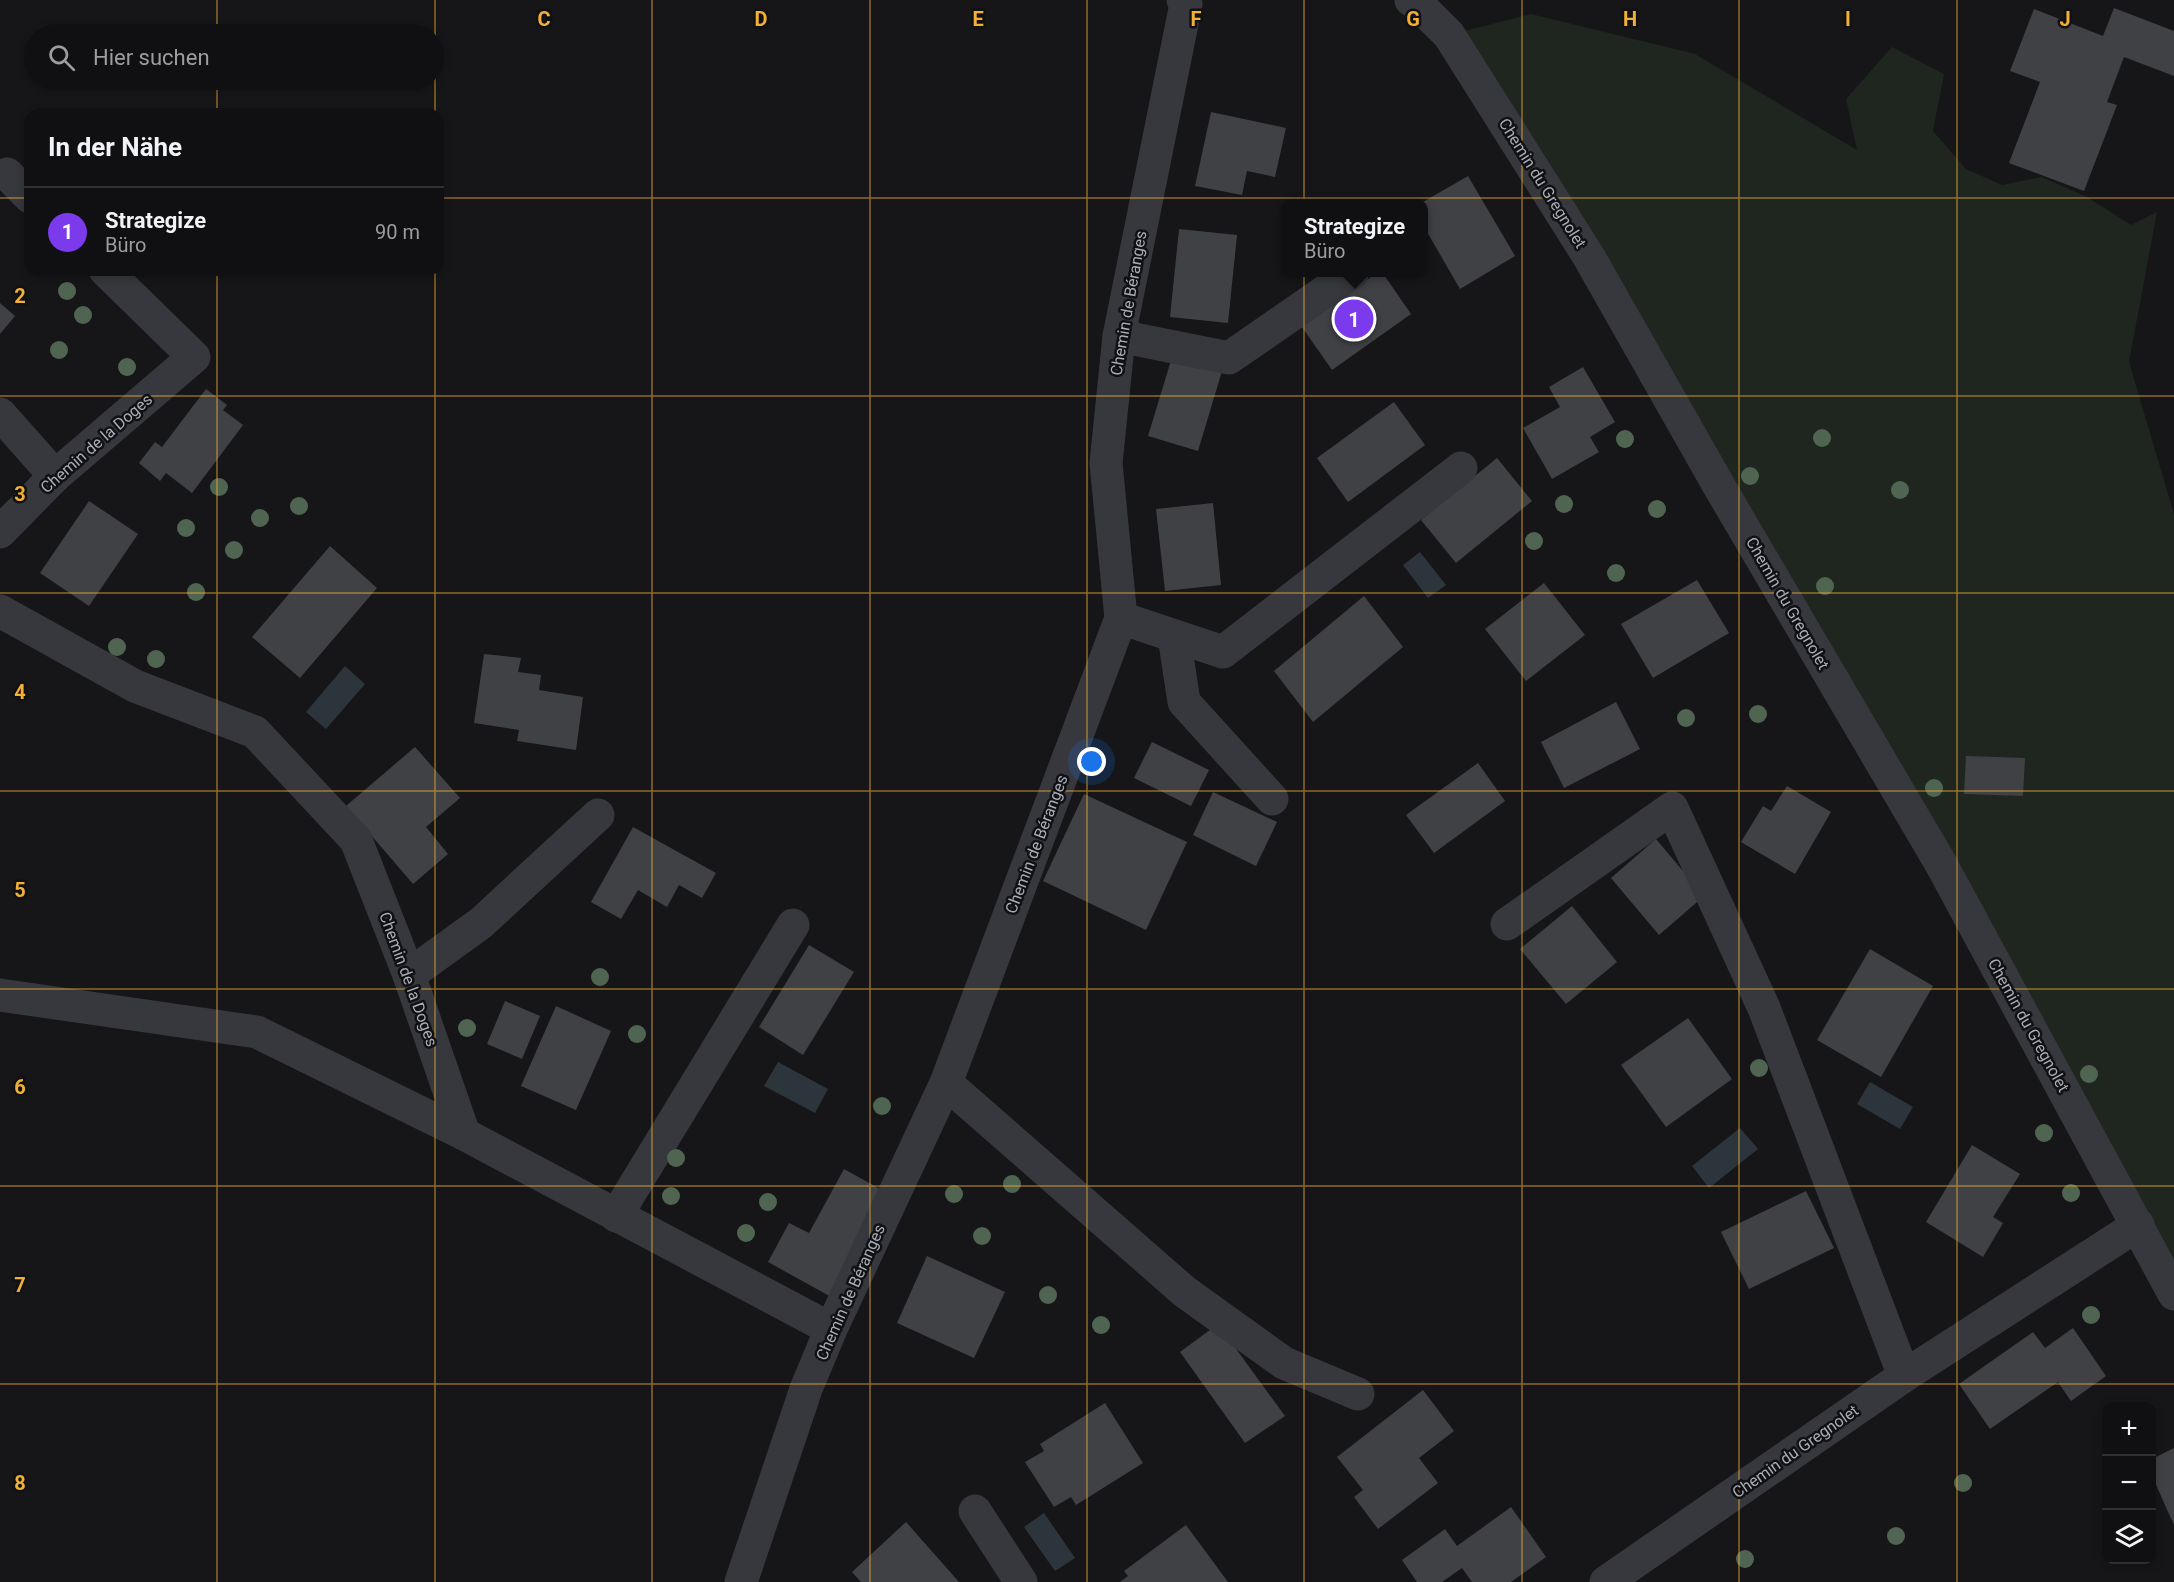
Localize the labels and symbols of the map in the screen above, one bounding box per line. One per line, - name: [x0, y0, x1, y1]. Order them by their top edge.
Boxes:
- text: C: [537, 7, 551, 31]
- text: D: [755, 7, 768, 31]
- text: E: [972, 7, 984, 31]
- text: F: [1191, 7, 1202, 31]
- text: G: [1406, 7, 1420, 31]
- text: H: [1623, 7, 1637, 31]
- text: I: [1845, 7, 1851, 31]
- text: J: [2059, 7, 2071, 31]
- street label: Chemin du Gregnolet: [1495, 115, 1590, 252]
- street label: Chemin de Béranges: [1106, 229, 1151, 377]
- text: 2: [14, 284, 26, 308]
- pin: 1: [1334, 296, 1374, 342]
- street label: Chemin de la Doges: [37, 390, 156, 497]
- text: 3: [14, 482, 26, 506]
- street label: Chemin du Gregnolet: [1742, 534, 1833, 673]
- text: 4: [14, 680, 26, 704]
- your location: [1077, 747, 1106, 776]
- street label: Chemin de Béranges: [1001, 772, 1072, 916]
- text: 5: [14, 878, 26, 902]
- street label: Chemin de la Doges: [375, 909, 442, 1049]
- street label: Chemin du Gregnolet: [1984, 955, 2073, 1095]
- text: 6: [14, 1075, 26, 1099]
- street label: Chemin de Béranges: [812, 1221, 889, 1363]
- text: 7: [14, 1273, 26, 1297]
- street label: Chemin du Gregnolet: [1729, 1401, 1862, 1502]
- text: 8: [14, 1471, 26, 1495]

